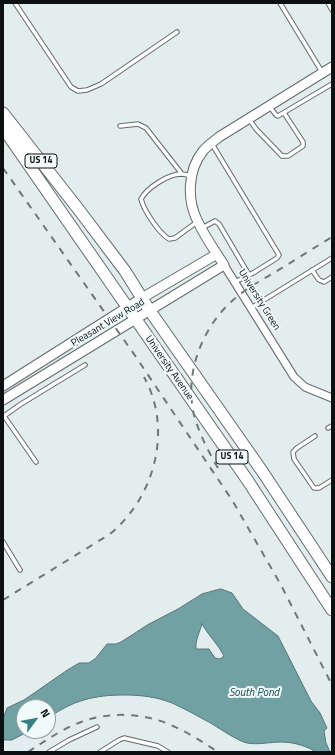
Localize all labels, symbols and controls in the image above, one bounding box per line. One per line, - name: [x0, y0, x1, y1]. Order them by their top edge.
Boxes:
- road number: US 14: [25, 154, 57, 168]
- street label: University Green: [235, 267, 283, 333]
- street label: Pleasant View Road: [69, 296, 147, 350]
- street label: University Avenue: [142, 333, 196, 403]
- road number: US 14: [216, 450, 248, 464]
- water label: South Pond: [229, 686, 279, 700]
- north arrow: [16, 699, 56, 739]
- text: N: [37, 706, 54, 721]

